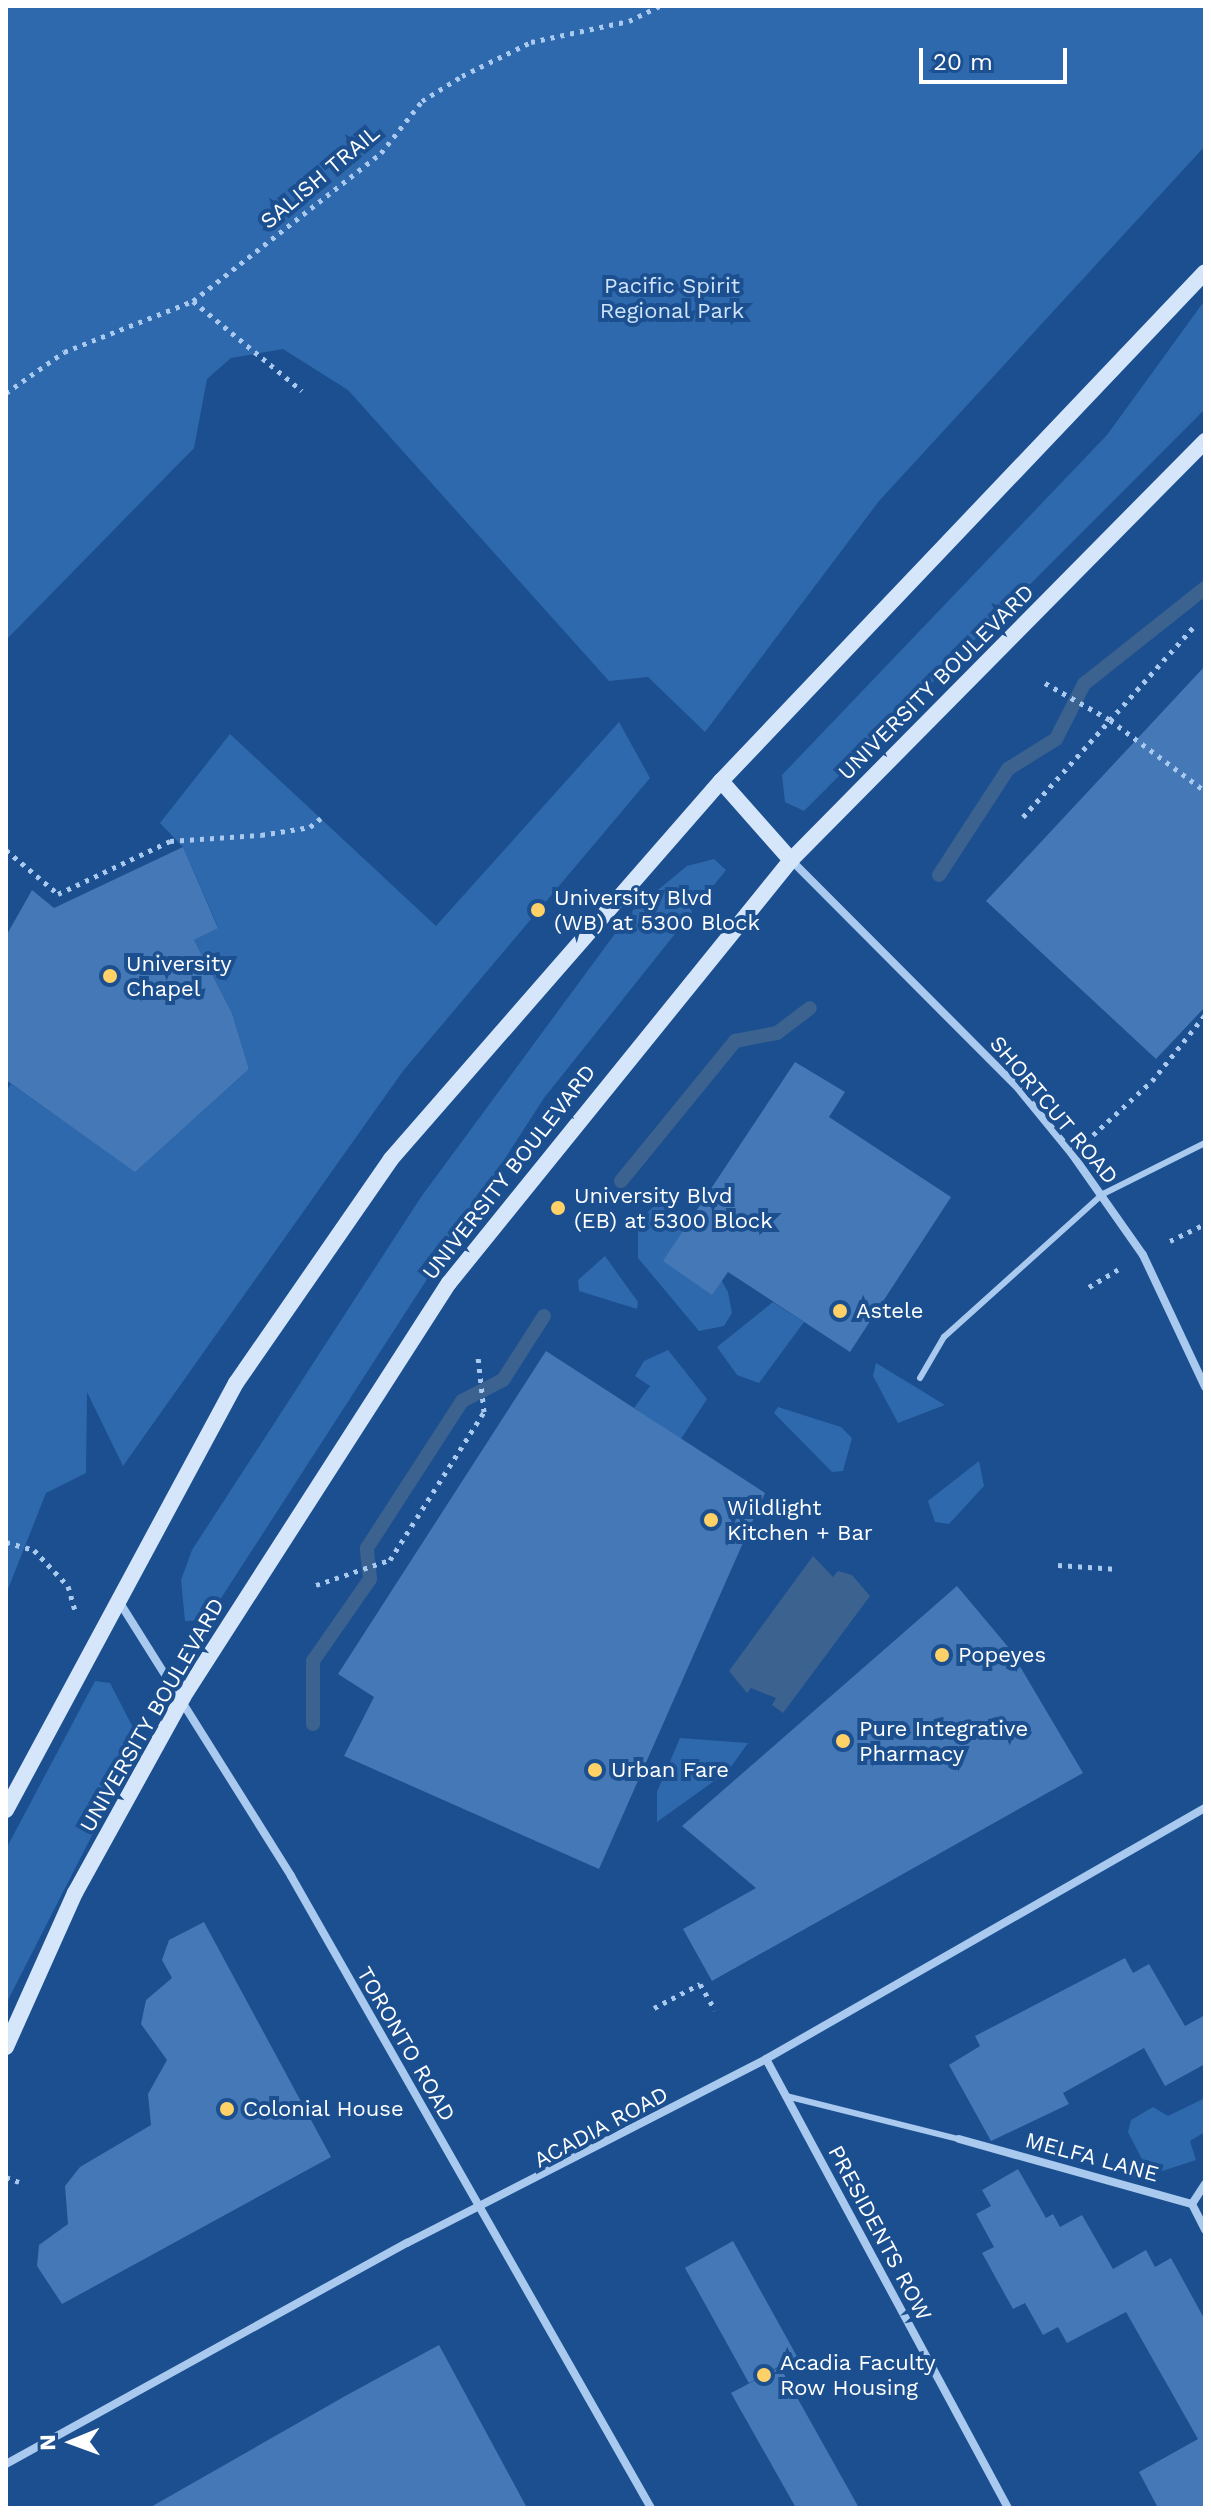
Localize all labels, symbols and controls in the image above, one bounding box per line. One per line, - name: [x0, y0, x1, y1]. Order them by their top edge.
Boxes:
- scale bar: [923, 32, 1071, 82]
- text: 20 m: [933, 48, 993, 76]
- street label: SALISH TRAIL: [255, 119, 385, 235]
- park label: Pacific Spirit Regional Park: [599, 272, 745, 324]
- street label: UNIVERSITY BOULEVARD: [832, 578, 1040, 786]
- place label: University Blvd (WB) at 5300 Block: [554, 884, 760, 936]
- marker: University Blvd (WB) at 5300 Block: [529, 901, 547, 919]
- place label: University Chapel: [126, 950, 232, 1002]
- marker: University Chapel: [101, 967, 119, 985]
- street label: SHORTCUT ROAD: [984, 1030, 1124, 1190]
- street label: UNIVERSITY BOULEVARD: [417, 1059, 601, 1285]
- place label: University Blvd (EB) at 5300 Block: [574, 1182, 773, 1234]
- marker: University Blvd (EB) at 5300 Block: [549, 1199, 567, 1217]
- place label: Astele: [856, 1298, 923, 1324]
- marker: Astele: [831, 1302, 849, 1320]
- place label: Wildlight Kitchen + Bar: [727, 1494, 873, 1546]
- marker: Wildlight Kitchen + Bar: [702, 1511, 720, 1529]
- street label: UNIVERSITY BOULEVARD: [74, 1593, 230, 1837]
- place label: Popeyes: [958, 1642, 1046, 1668]
- marker: Popeyes: [933, 1646, 951, 1664]
- place label: Pure Integrative Pharmacy: [859, 1715, 1028, 1766]
- marker: Pure Integrative Pharmacy: [834, 1732, 852, 1750]
- place label: Urban Fare: [611, 1757, 729, 1783]
- marker: Urban Fare: [586, 1761, 604, 1779]
- street label: TORONTO ROAD: [351, 1962, 461, 2126]
- street label: ACADIA ROAD: [529, 2080, 673, 2174]
- place label: Colonial House: [243, 2096, 404, 2122]
- marker: Colonial House: [218, 2100, 236, 2118]
- street label: MELFA LANE: [1022, 2126, 1162, 2188]
- street label: PRESIDENTS ROW: [823, 2141, 937, 2325]
- place label: Acadia Faculty Row Housing: [780, 2349, 936, 2400]
- marker: Acadia Faculty Row Housing: [755, 2366, 773, 2384]
- north arrow: [32, 2402, 112, 2482]
- text: N: [35, 2434, 60, 2451]

